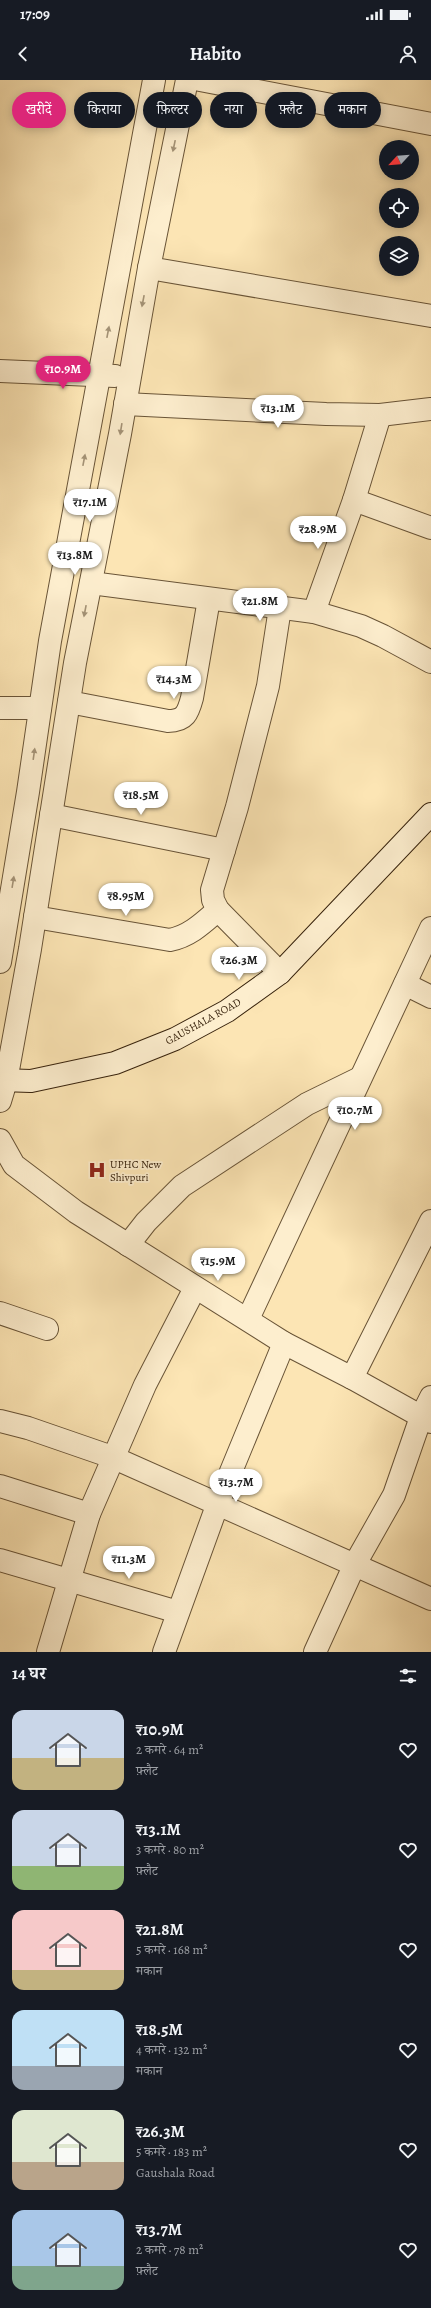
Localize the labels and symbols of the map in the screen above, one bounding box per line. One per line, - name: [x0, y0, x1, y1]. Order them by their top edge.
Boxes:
- one-way arrow: [171, 140, 177, 152]
- north arrow: [379, 140, 419, 180]
- one-way arrow: [139, 294, 145, 307]
- one-way arrow: [106, 326, 112, 339]
- pin: ₹10.9M: [30, 356, 96, 390]
- pin: ₹13.1M: [245, 395, 311, 429]
- one-way arrow: [118, 423, 124, 435]
- one-way arrow: [82, 454, 88, 466]
- pin: ₹17.1M: [57, 489, 123, 523]
- pin: ₹28.9M: [285, 516, 351, 550]
- pin: ₹13.8M: [42, 542, 108, 576]
- pin: ₹21.8M: [227, 588, 293, 622]
- one-way arrow: [82, 605, 88, 617]
- pin: ₹14.3M: [141, 666, 207, 700]
- one-way arrow: [31, 748, 37, 760]
- pin: ₹18.5M: [108, 782, 174, 816]
- one-way arrow: [10, 876, 16, 888]
- pin: ₹8.95M: [93, 883, 159, 917]
- pin: ₹26.3M: [206, 947, 272, 981]
- street label: GAUSHALA ROAD: [163, 994, 244, 1048]
- pin: ₹10.7M: [322, 1097, 388, 1131]
- place label: UPHC New Shivpuri: [110, 1157, 162, 1185]
- hospital icon: UPHC New Shivpuri: [87, 1160, 107, 1180]
- pin: ₹15.9M: [185, 1248, 251, 1282]
- pin: ₹13.7M: [203, 1469, 269, 1503]
- pin: ₹11.3M: [96, 1546, 162, 1580]

